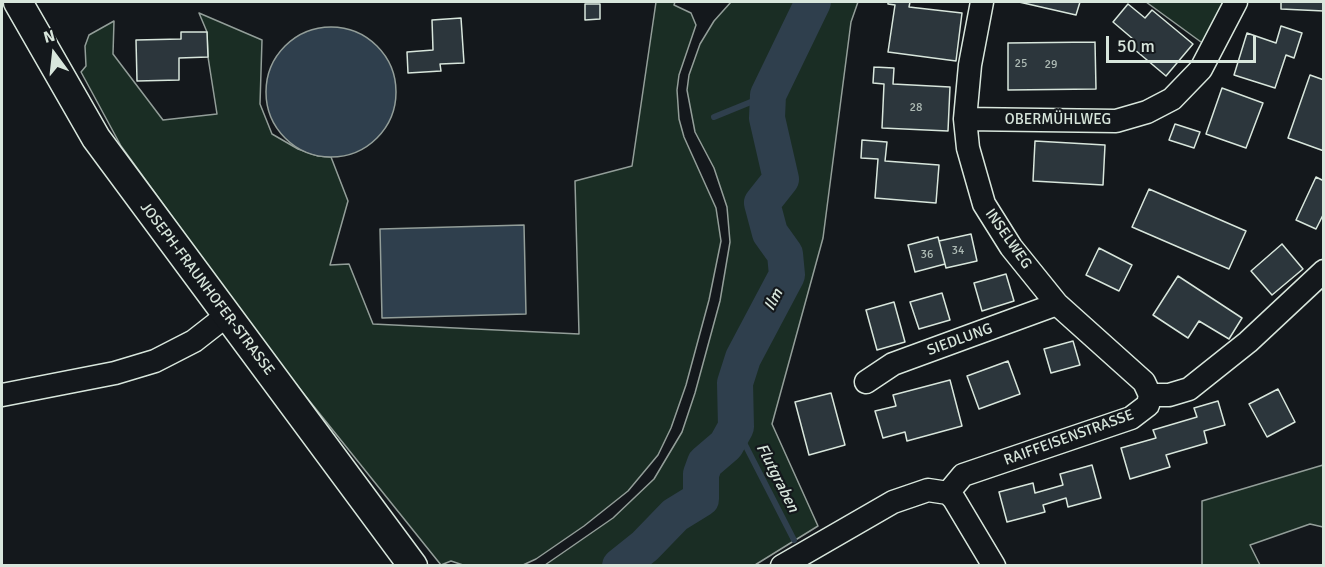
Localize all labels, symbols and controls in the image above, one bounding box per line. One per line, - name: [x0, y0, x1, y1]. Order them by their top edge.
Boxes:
- north arrow: [24, 24, 84, 84]
- scale bar: [1109, 24, 1259, 62]
- text: N: [41, 26, 57, 48]
- text: 50 m: [1117, 35, 1155, 57]
- house number: 25: [1015, 57, 1027, 71]
- house number: 29: [1045, 58, 1057, 72]
- house number: 28: [910, 101, 922, 115]
- street label: OBERMÜHLWEG: [1005, 111, 1111, 129]
- street label: JOSEPH-FRAUNHOFER-STRASSE: [136, 199, 278, 379]
- street label: INSELWEG: [981, 205, 1035, 273]
- house number: 34: [952, 244, 964, 258]
- house number: 36: [921, 248, 933, 262]
- water label: Ilm: [760, 286, 788, 314]
- street label: SIEDLUNG: [925, 320, 995, 360]
- street label: RAIFFEISENSTRASSE: [1002, 406, 1136, 470]
- water label: Flutgraben: [752, 440, 802, 516]

